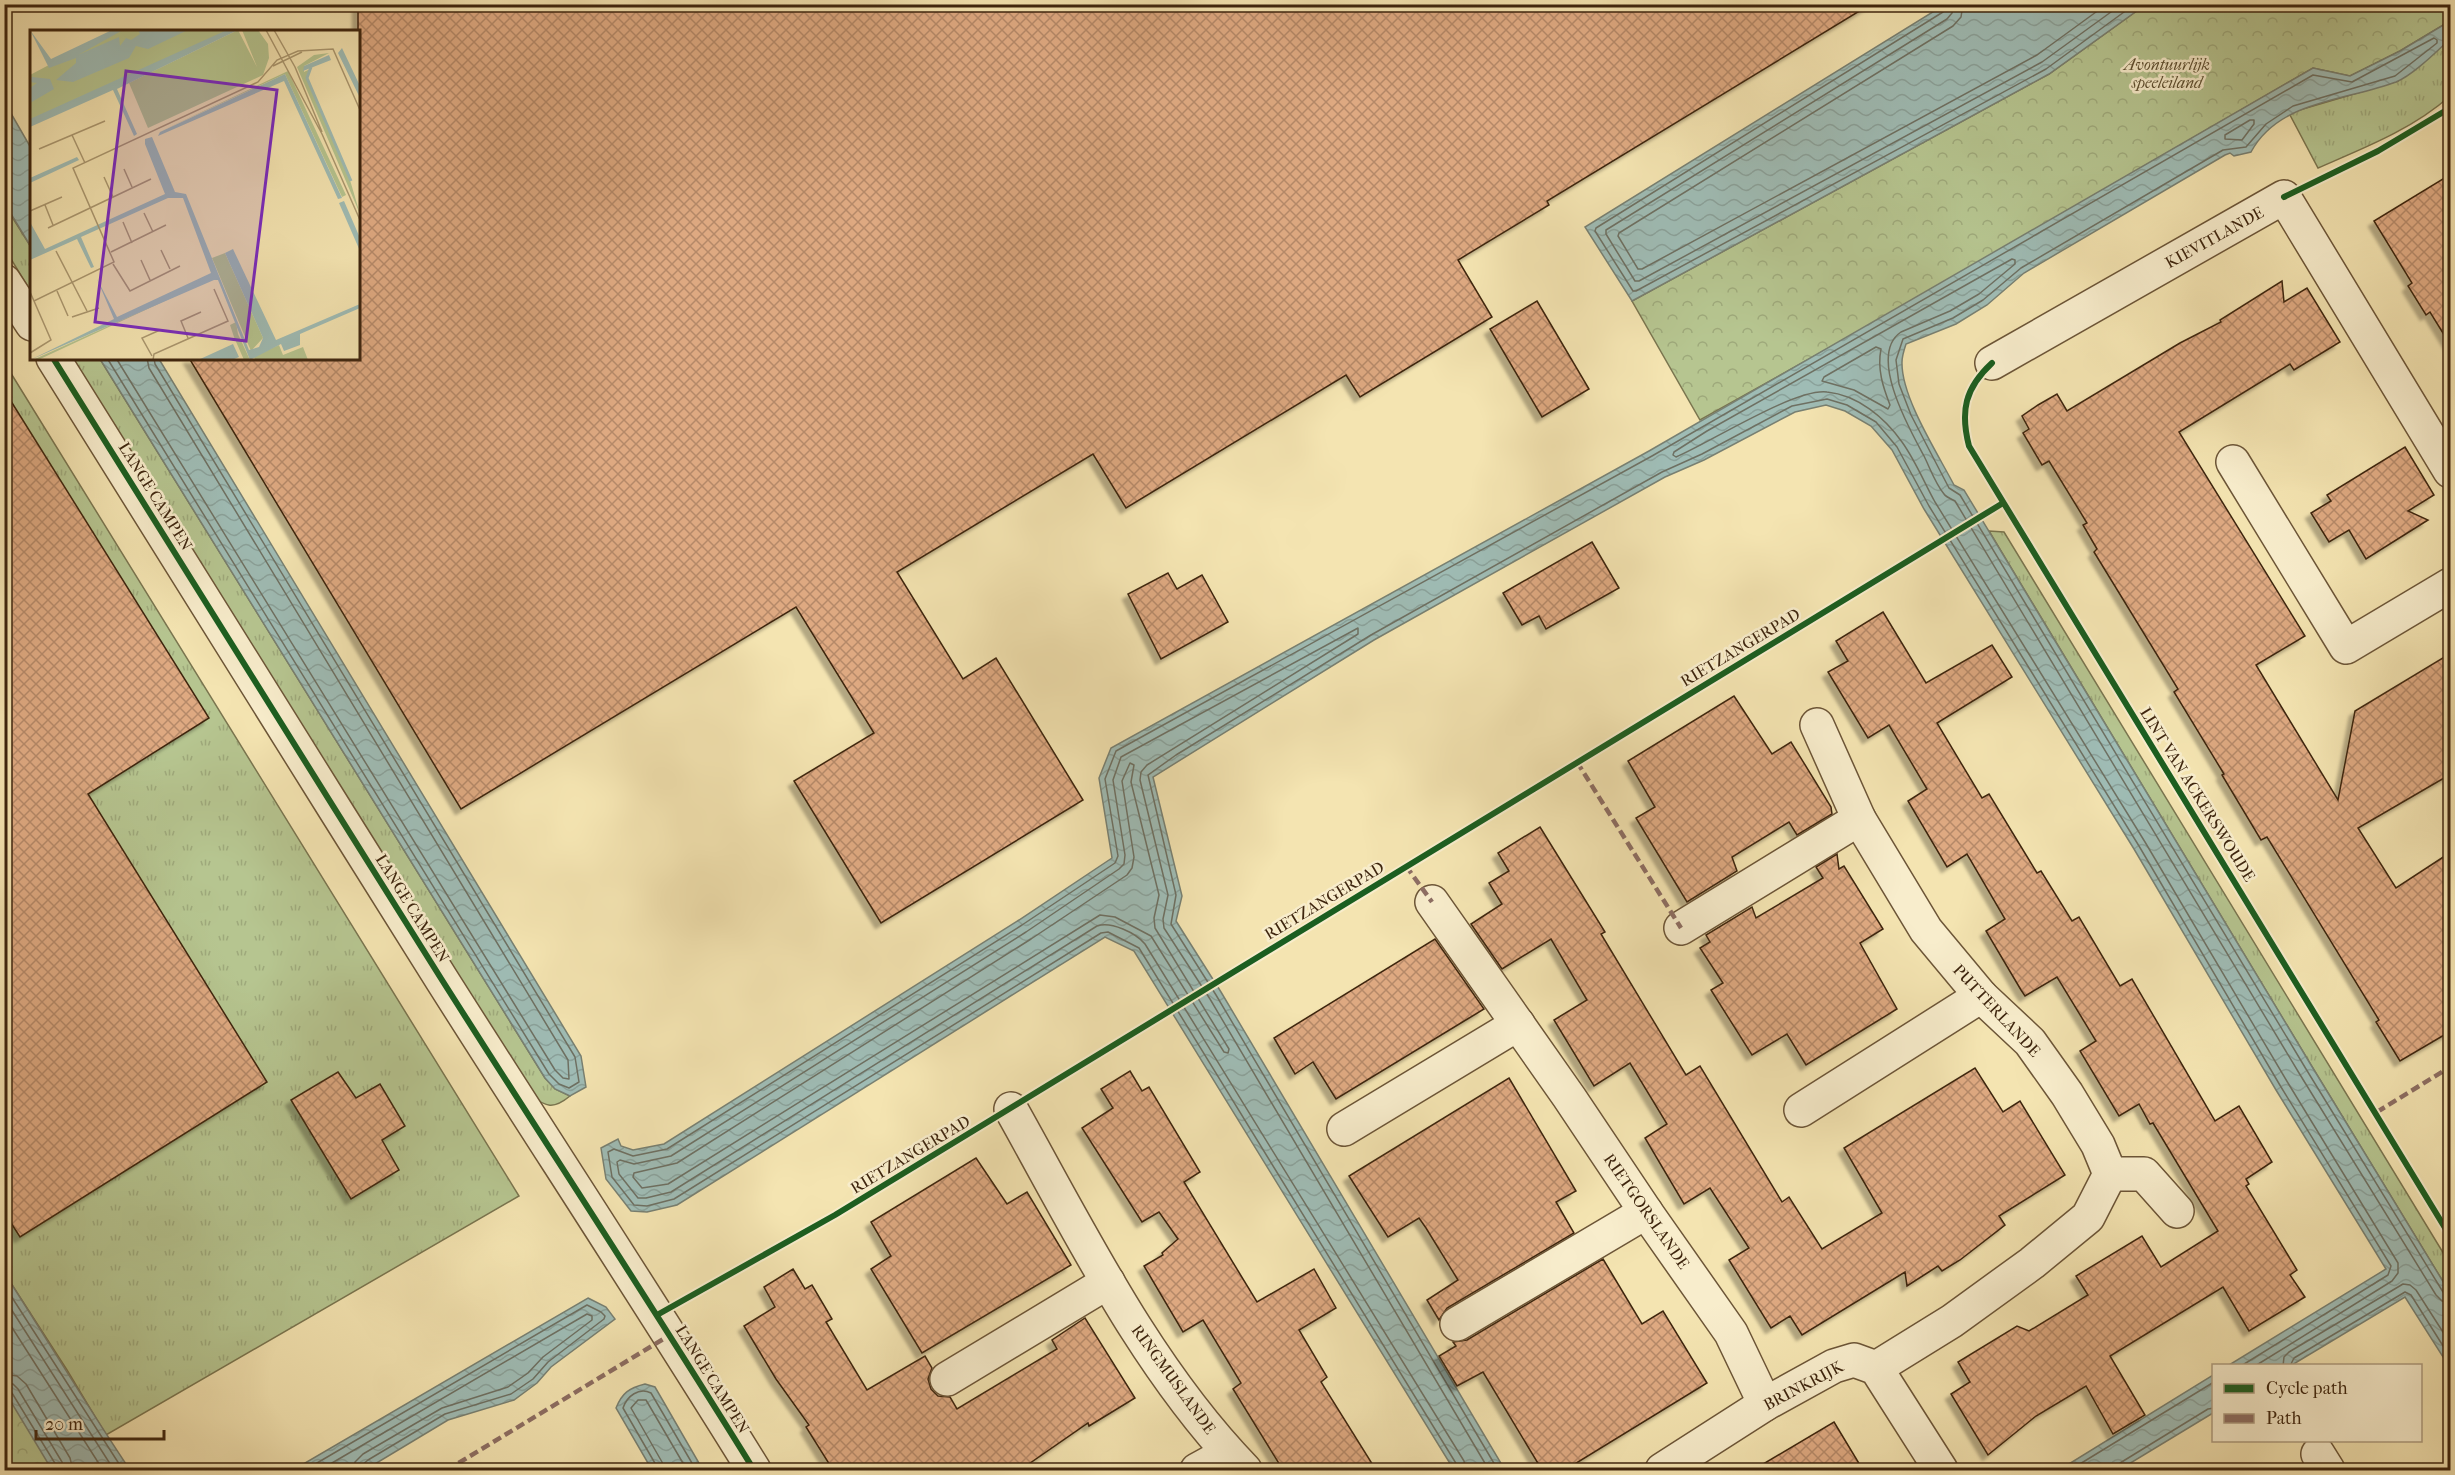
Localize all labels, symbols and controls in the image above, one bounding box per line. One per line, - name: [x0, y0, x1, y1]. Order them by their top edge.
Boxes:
- inset map: [30, 30, 360, 360]
- park label: Avontuurlijk speeleiland: [2122, 55, 2210, 92]
- street label: KIEVITLANDE: [2162, 203, 2267, 272]
- street label: LANGE CAMPEN: [115, 439, 196, 554]
- street label: RIETZANGERPAD: [1677, 604, 1803, 691]
- street label: LINT VAN ACKERSWOUDE: [2136, 704, 2259, 885]
- street label: LANGE CAMPEN: [372, 851, 453, 966]
- street label: RIETZANGERPAD: [1261, 857, 1387, 944]
- street label: PUTTERLANDE: [1949, 960, 2044, 1061]
- street label: RIETZANGERPAD: [847, 1111, 973, 1198]
- street label: RIETGORSLANDE: [1600, 1150, 1694, 1273]
- street label: RINGMUSLANDE: [1128, 1321, 1220, 1438]
- street label: LANGE CAMPEN: [672, 1322, 753, 1437]
- street label: BRINKRIJK: [1760, 1356, 1847, 1414]
- legend: [2212, 1364, 2422, 1442]
- text: Cycle path: [2266, 1378, 2347, 1399]
- scale bar: [36, 1403, 164, 1441]
- text: Path: [2266, 1408, 2302, 1429]
- text: 20 m: [45, 1414, 83, 1435]

